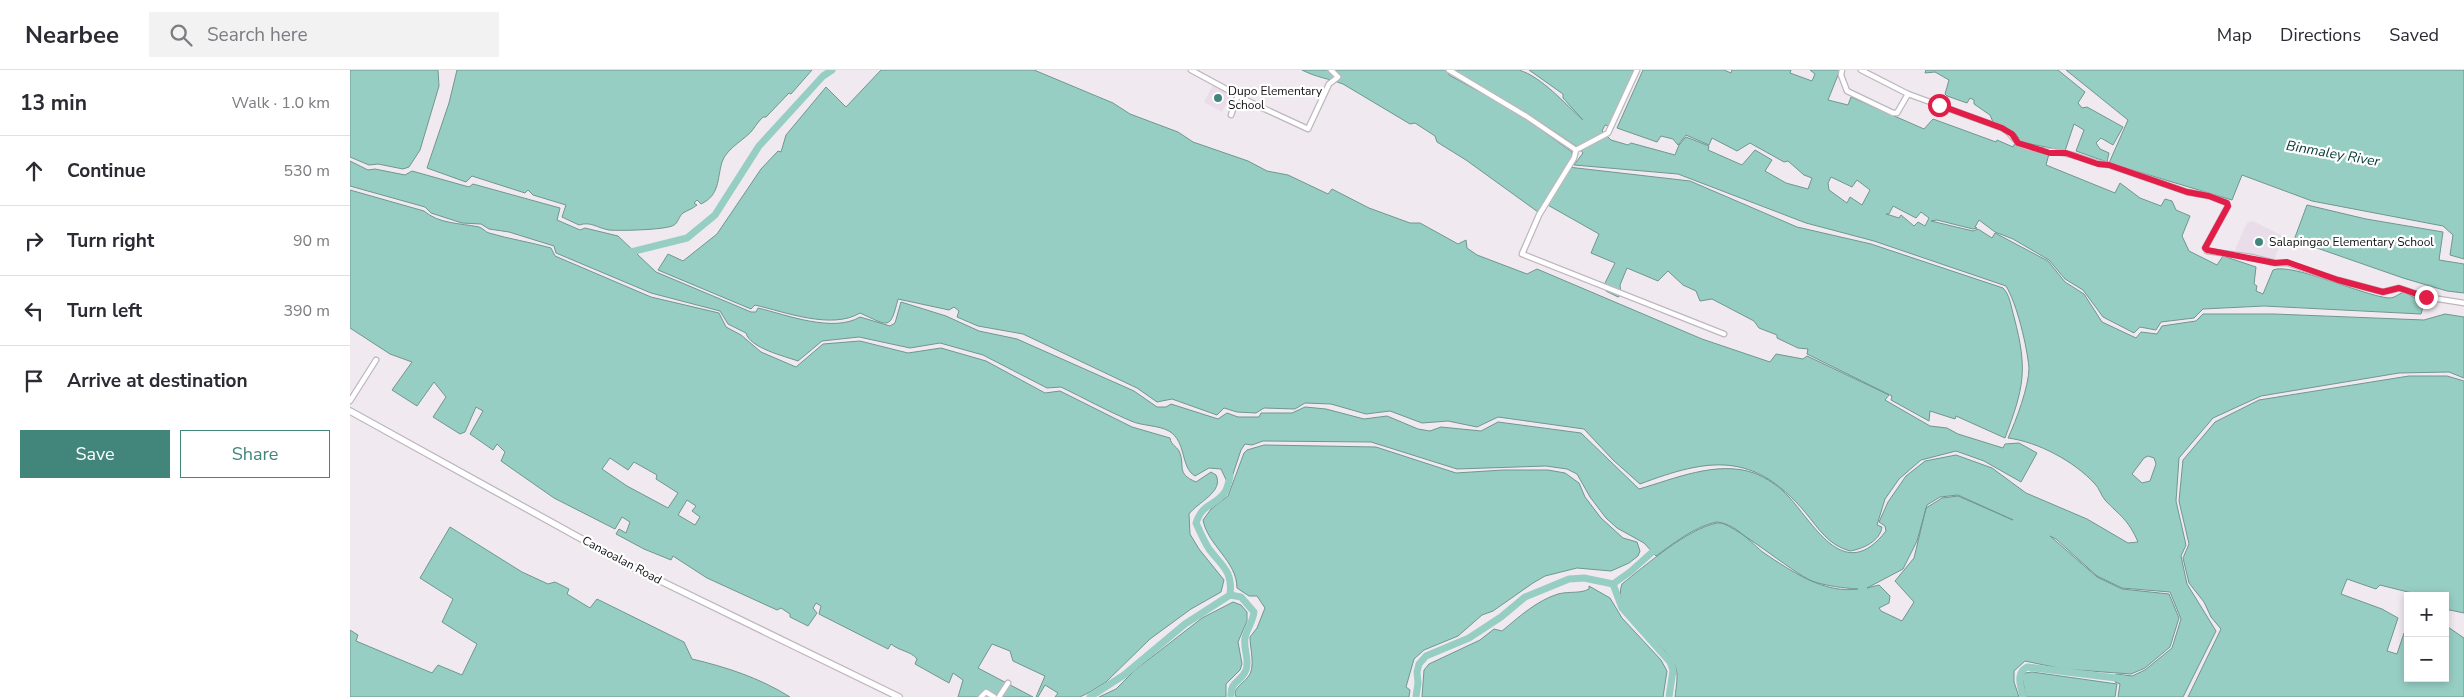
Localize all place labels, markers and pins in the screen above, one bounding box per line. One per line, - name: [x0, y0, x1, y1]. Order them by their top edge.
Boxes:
- place label: Dupo Elementary School: [1228, 83, 1323, 113]
- marker: Dupo Elementary School: [1212, 92, 1224, 104]
- place label: Salapingao Elementary School: [2269, 234, 2434, 250]
- marker: Salapingao Elementary School: [2253, 236, 2265, 248]

